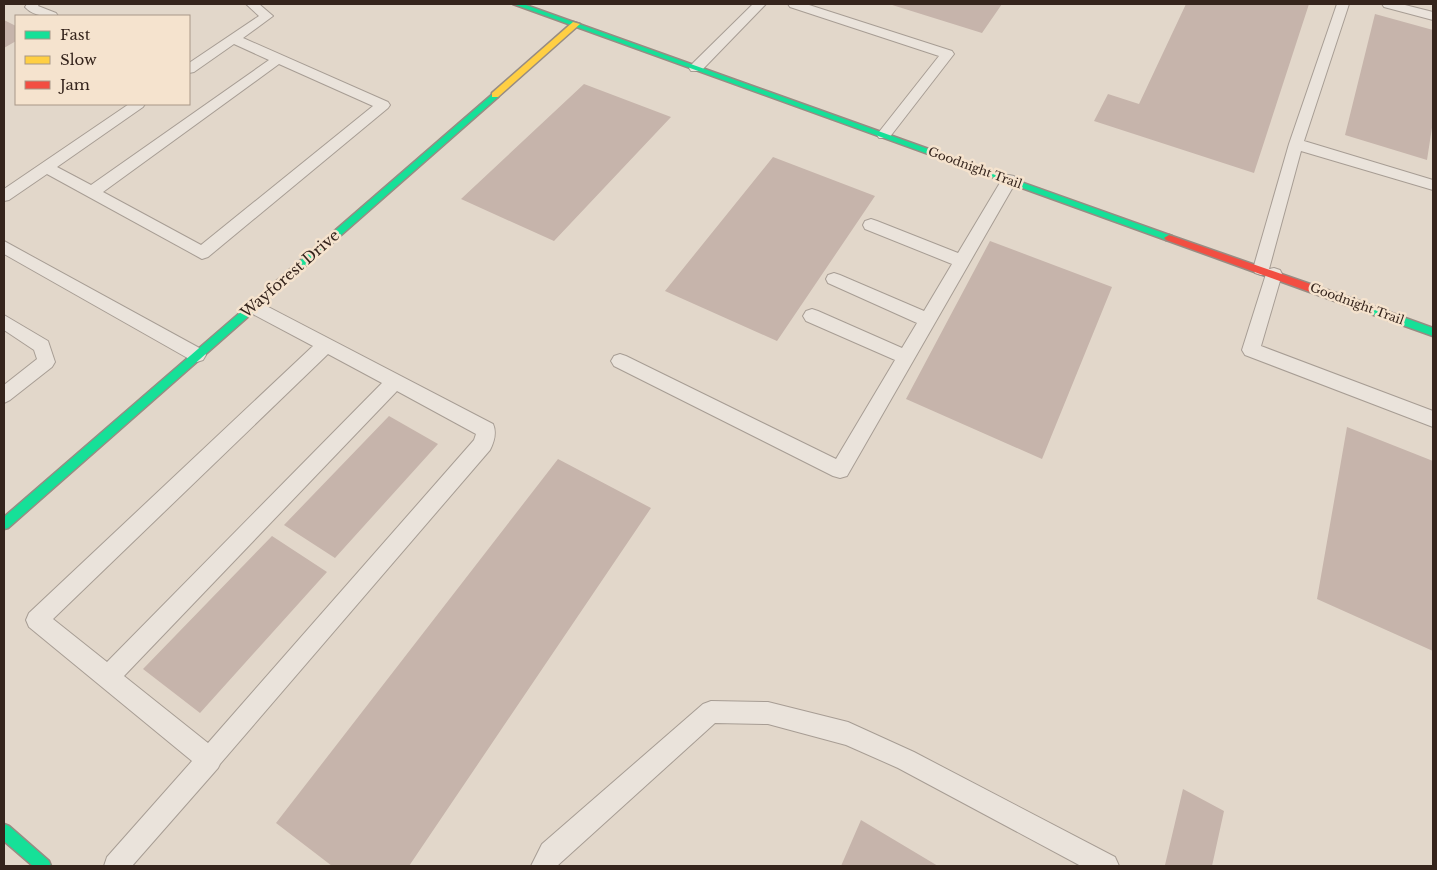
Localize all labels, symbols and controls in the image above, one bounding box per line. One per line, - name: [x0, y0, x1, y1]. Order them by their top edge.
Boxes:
- legend: [15, 15, 190, 105]
- text: Fast: [60, 25, 91, 44]
- text: Slow: [60, 50, 97, 69]
- text: Jam: [58, 75, 90, 94]
- street label: Goodnight Trail: [926, 144, 1024, 192]
- street label: Wayforest Drive: [236, 225, 343, 322]
- street label: Goodnight Trail: [1308, 280, 1406, 328]

